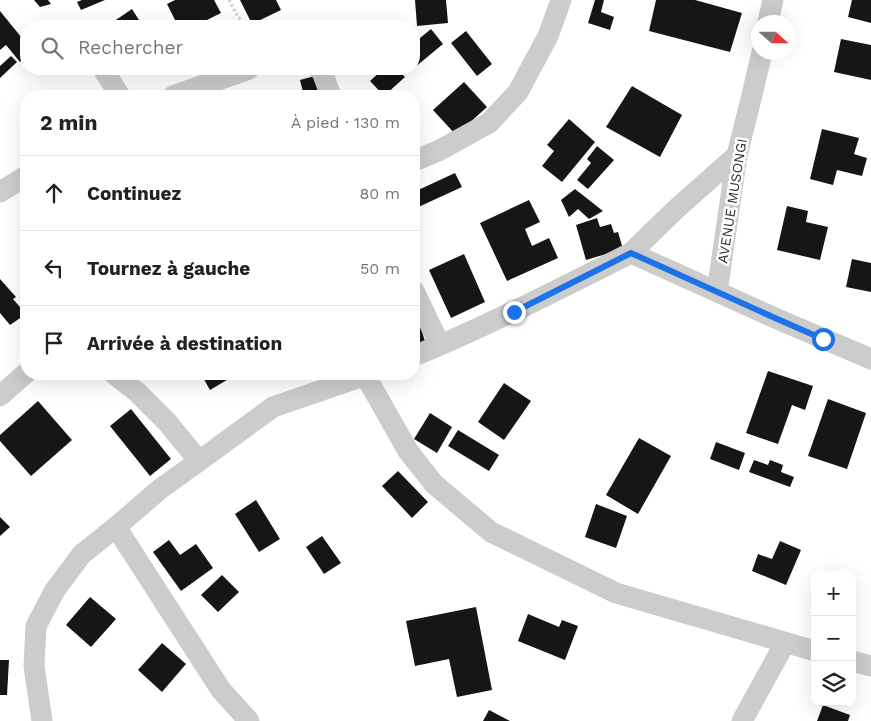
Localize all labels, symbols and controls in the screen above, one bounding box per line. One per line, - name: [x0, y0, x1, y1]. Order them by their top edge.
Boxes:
- north arrow: [751, 15, 796, 60]
- search box: [20, 20, 420, 75]
- icon: search: [38, 34, 66, 62]
- text: Rechercher: [78, 36, 183, 59]
- text: 2 min: [40, 110, 97, 135]
- text: À pied · 130 m: [291, 113, 400, 132]
- street label: AVENUE MUSONGI: [714, 137, 750, 265]
- icon: ahead: [40, 179, 68, 207]
- text: Continuez: [87, 182, 181, 205]
- text: 80 m: [359, 184, 400, 203]
- icon: left: [40, 254, 68, 282]
- text: Tournez à gauche: [87, 257, 250, 280]
- text: 50 m: [360, 259, 400, 278]
- route end: [503, 301, 526, 324]
- route start: [812, 328, 835, 351]
- icon: arrive: [40, 329, 68, 357]
- text: Arrivée à destination: [87, 332, 282, 355]
- map controls: [811, 571, 856, 706]
- button: +: [811, 571, 856, 616]
- button: −: [811, 616, 856, 661]
- button: layers: [811, 661, 856, 706]

